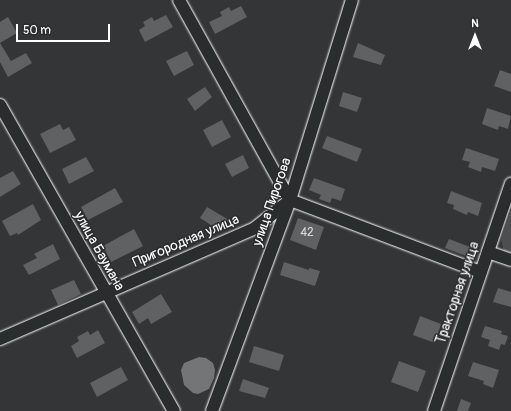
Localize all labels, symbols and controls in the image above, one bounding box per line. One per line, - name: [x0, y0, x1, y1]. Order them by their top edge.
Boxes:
- scale bar: [18, 16, 112, 42]
- north arrow: [455, 16, 495, 56]
- text: N: [471, 17, 479, 30]
- text: 50 m: [23, 23, 51, 38]
- street label: улица Пирогова: [249, 156, 295, 248]
- street label: улица Баумана: [70, 208, 128, 294]
- street label: Пригородная улица: [130, 211, 242, 271]
- house number: 42: [300, 226, 314, 240]
- street label: Тракторная улица: [433, 240, 483, 346]

